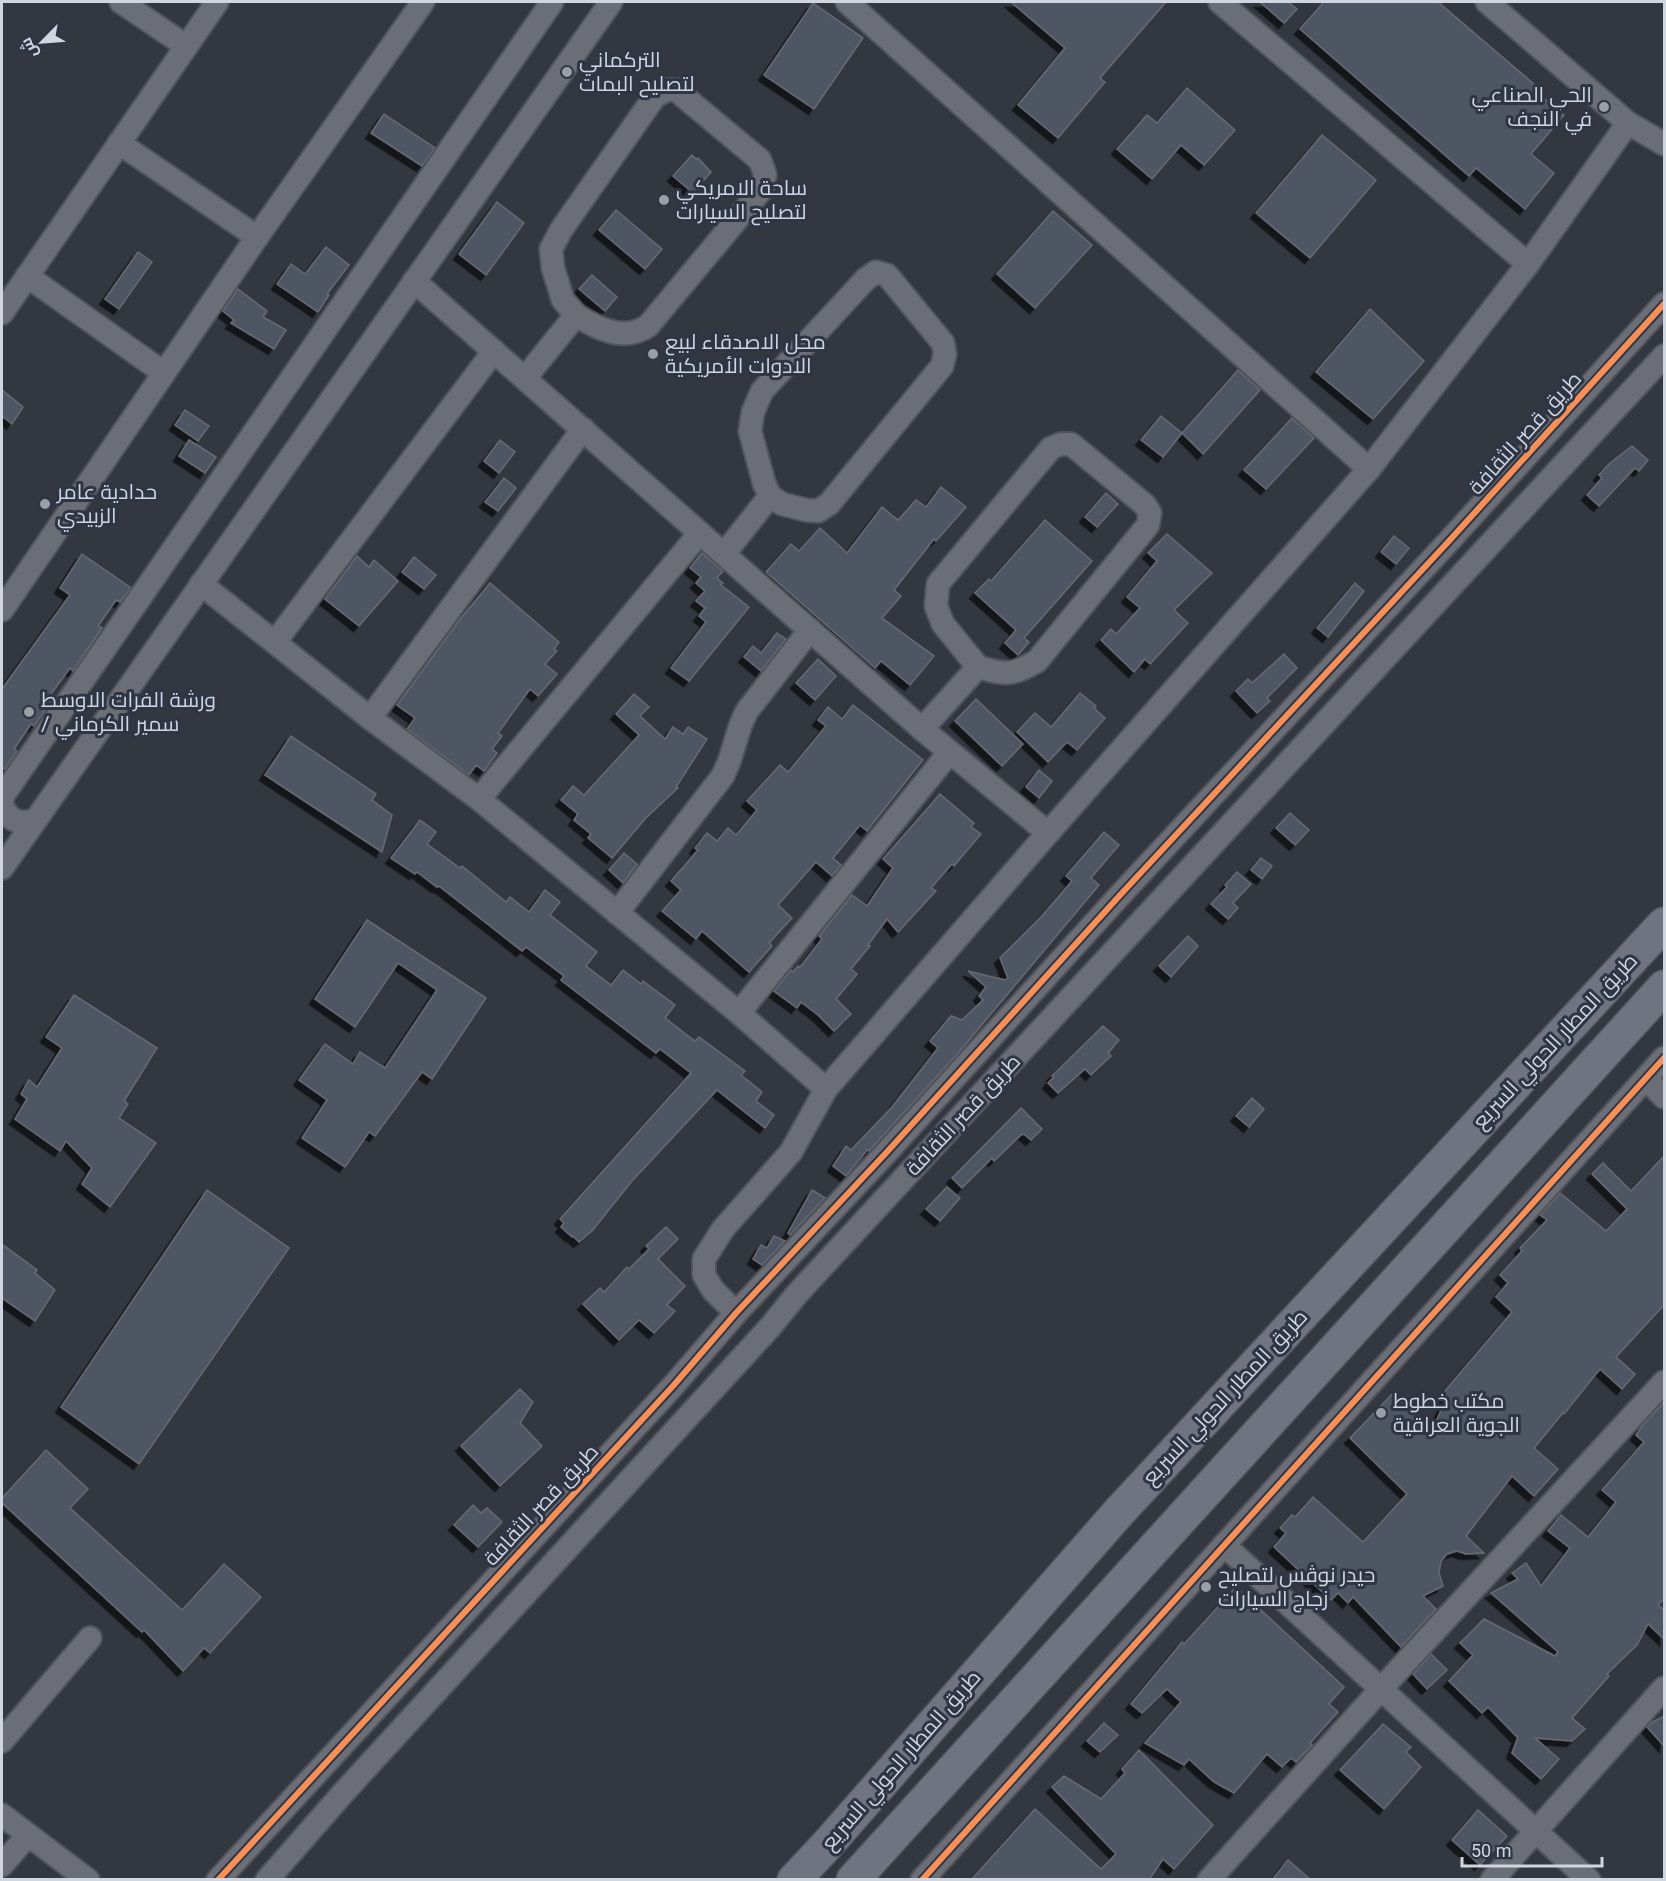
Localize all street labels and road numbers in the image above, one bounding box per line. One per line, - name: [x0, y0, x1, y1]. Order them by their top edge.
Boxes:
- street label: طريق قصر الثقافة: [1464, 367, 1587, 500]
- street label: طريق المطار الحولي السريع: [1468, 949, 1645, 1136]
- street label: طريق قصر الثقافة: [901, 1049, 1026, 1181]
- street label: طريق المطار الحولي السريع: [1138, 1305, 1315, 1492]
- street label: طريق قصر الثقافة: [479, 1439, 604, 1571]
- street label: طريق المطار الحولي السريع: [816, 1665, 989, 1857]

